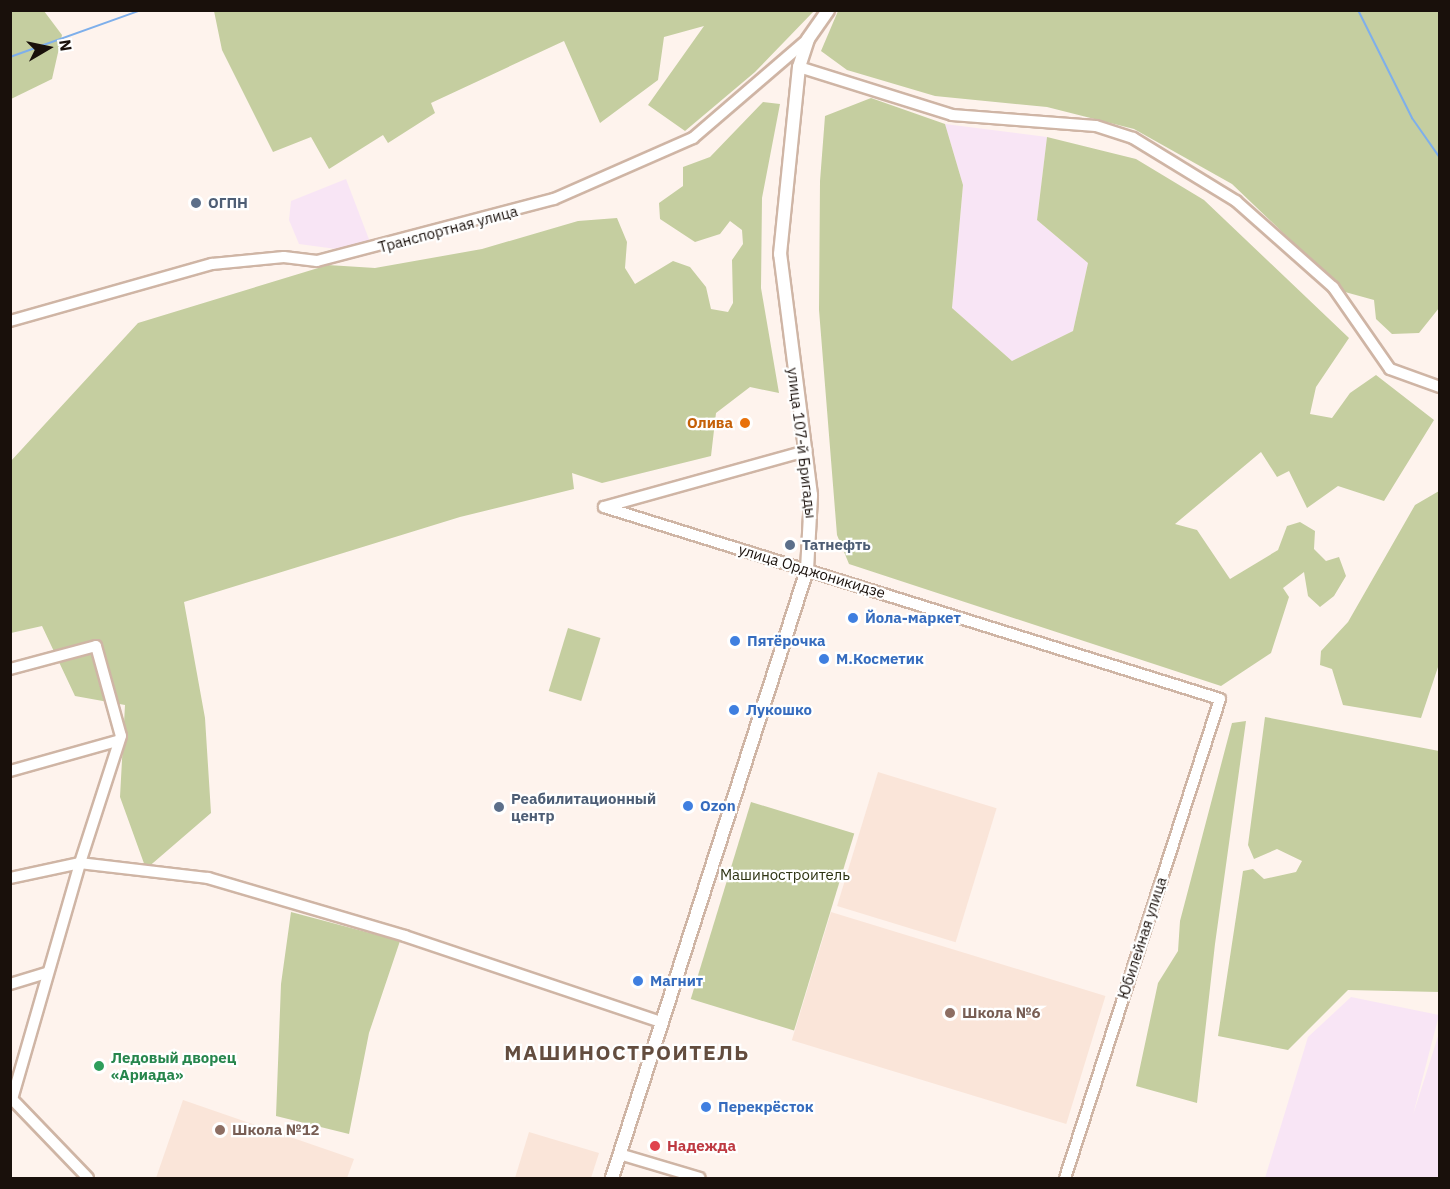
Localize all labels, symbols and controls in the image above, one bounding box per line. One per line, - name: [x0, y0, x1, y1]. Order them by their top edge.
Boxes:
- north arrow: [18, 18, 78, 78]
- text: N: [55, 38, 77, 52]
- place label: ОГПН: [208, 194, 248, 212]
- marker: ОГПН: [189, 196, 203, 210]
- street label: Транспортная улица: [376, 202, 520, 256]
- street label: улица 107-й Бригады: [784, 366, 820, 520]
- place label: Олива: [687, 414, 733, 432]
- marker: Олива: [738, 416, 752, 430]
- place label: Татнефть: [802, 536, 871, 554]
- marker: Татнефть: [783, 538, 797, 552]
- street label: улица Орджоникидзе: [736, 540, 888, 602]
- place label: Йола-маркет: [865, 609, 961, 627]
- marker: Йола-маркет: [846, 611, 860, 625]
- place label: Пятёрочка: [747, 632, 826, 650]
- marker: Пятёрочка: [728, 634, 742, 648]
- place label: М.Косметик: [836, 650, 924, 668]
- marker: М.Косметик: [817, 652, 831, 666]
- place label: Лукошко: [746, 701, 812, 719]
- marker: Лукошко: [727, 703, 741, 717]
- place label: Реабилитационный центр: [511, 789, 656, 824]
- place label: Ozon: [700, 797, 736, 815]
- marker: Ozon: [681, 799, 695, 813]
- marker: Реабилитационный центр: [492, 800, 506, 814]
- park label: Машиностроитель: [720, 866, 850, 884]
- street label: Юбилейная улица: [1114, 875, 1170, 1001]
- place label: Магнит: [650, 972, 703, 990]
- marker: Магнит: [631, 974, 645, 988]
- place label: Школа №6: [962, 1004, 1041, 1022]
- marker: Школа №6: [943, 1006, 957, 1020]
- district label: МАШИНОСТРОИТЕЛЬ: [504, 1039, 750, 1065]
- place label: Ледовый дворец «Ариада»: [111, 1048, 236, 1083]
- marker: Ледовый дворец «Ариада»: [92, 1059, 106, 1073]
- place label: Перекрёсток: [718, 1098, 814, 1116]
- marker: Перекрёсток: [699, 1100, 713, 1114]
- place label: Школа №12: [232, 1121, 320, 1139]
- marker: Школа №12: [213, 1123, 227, 1137]
- place label: Надежда: [667, 1137, 736, 1155]
- marker: Надежда: [648, 1139, 662, 1153]

